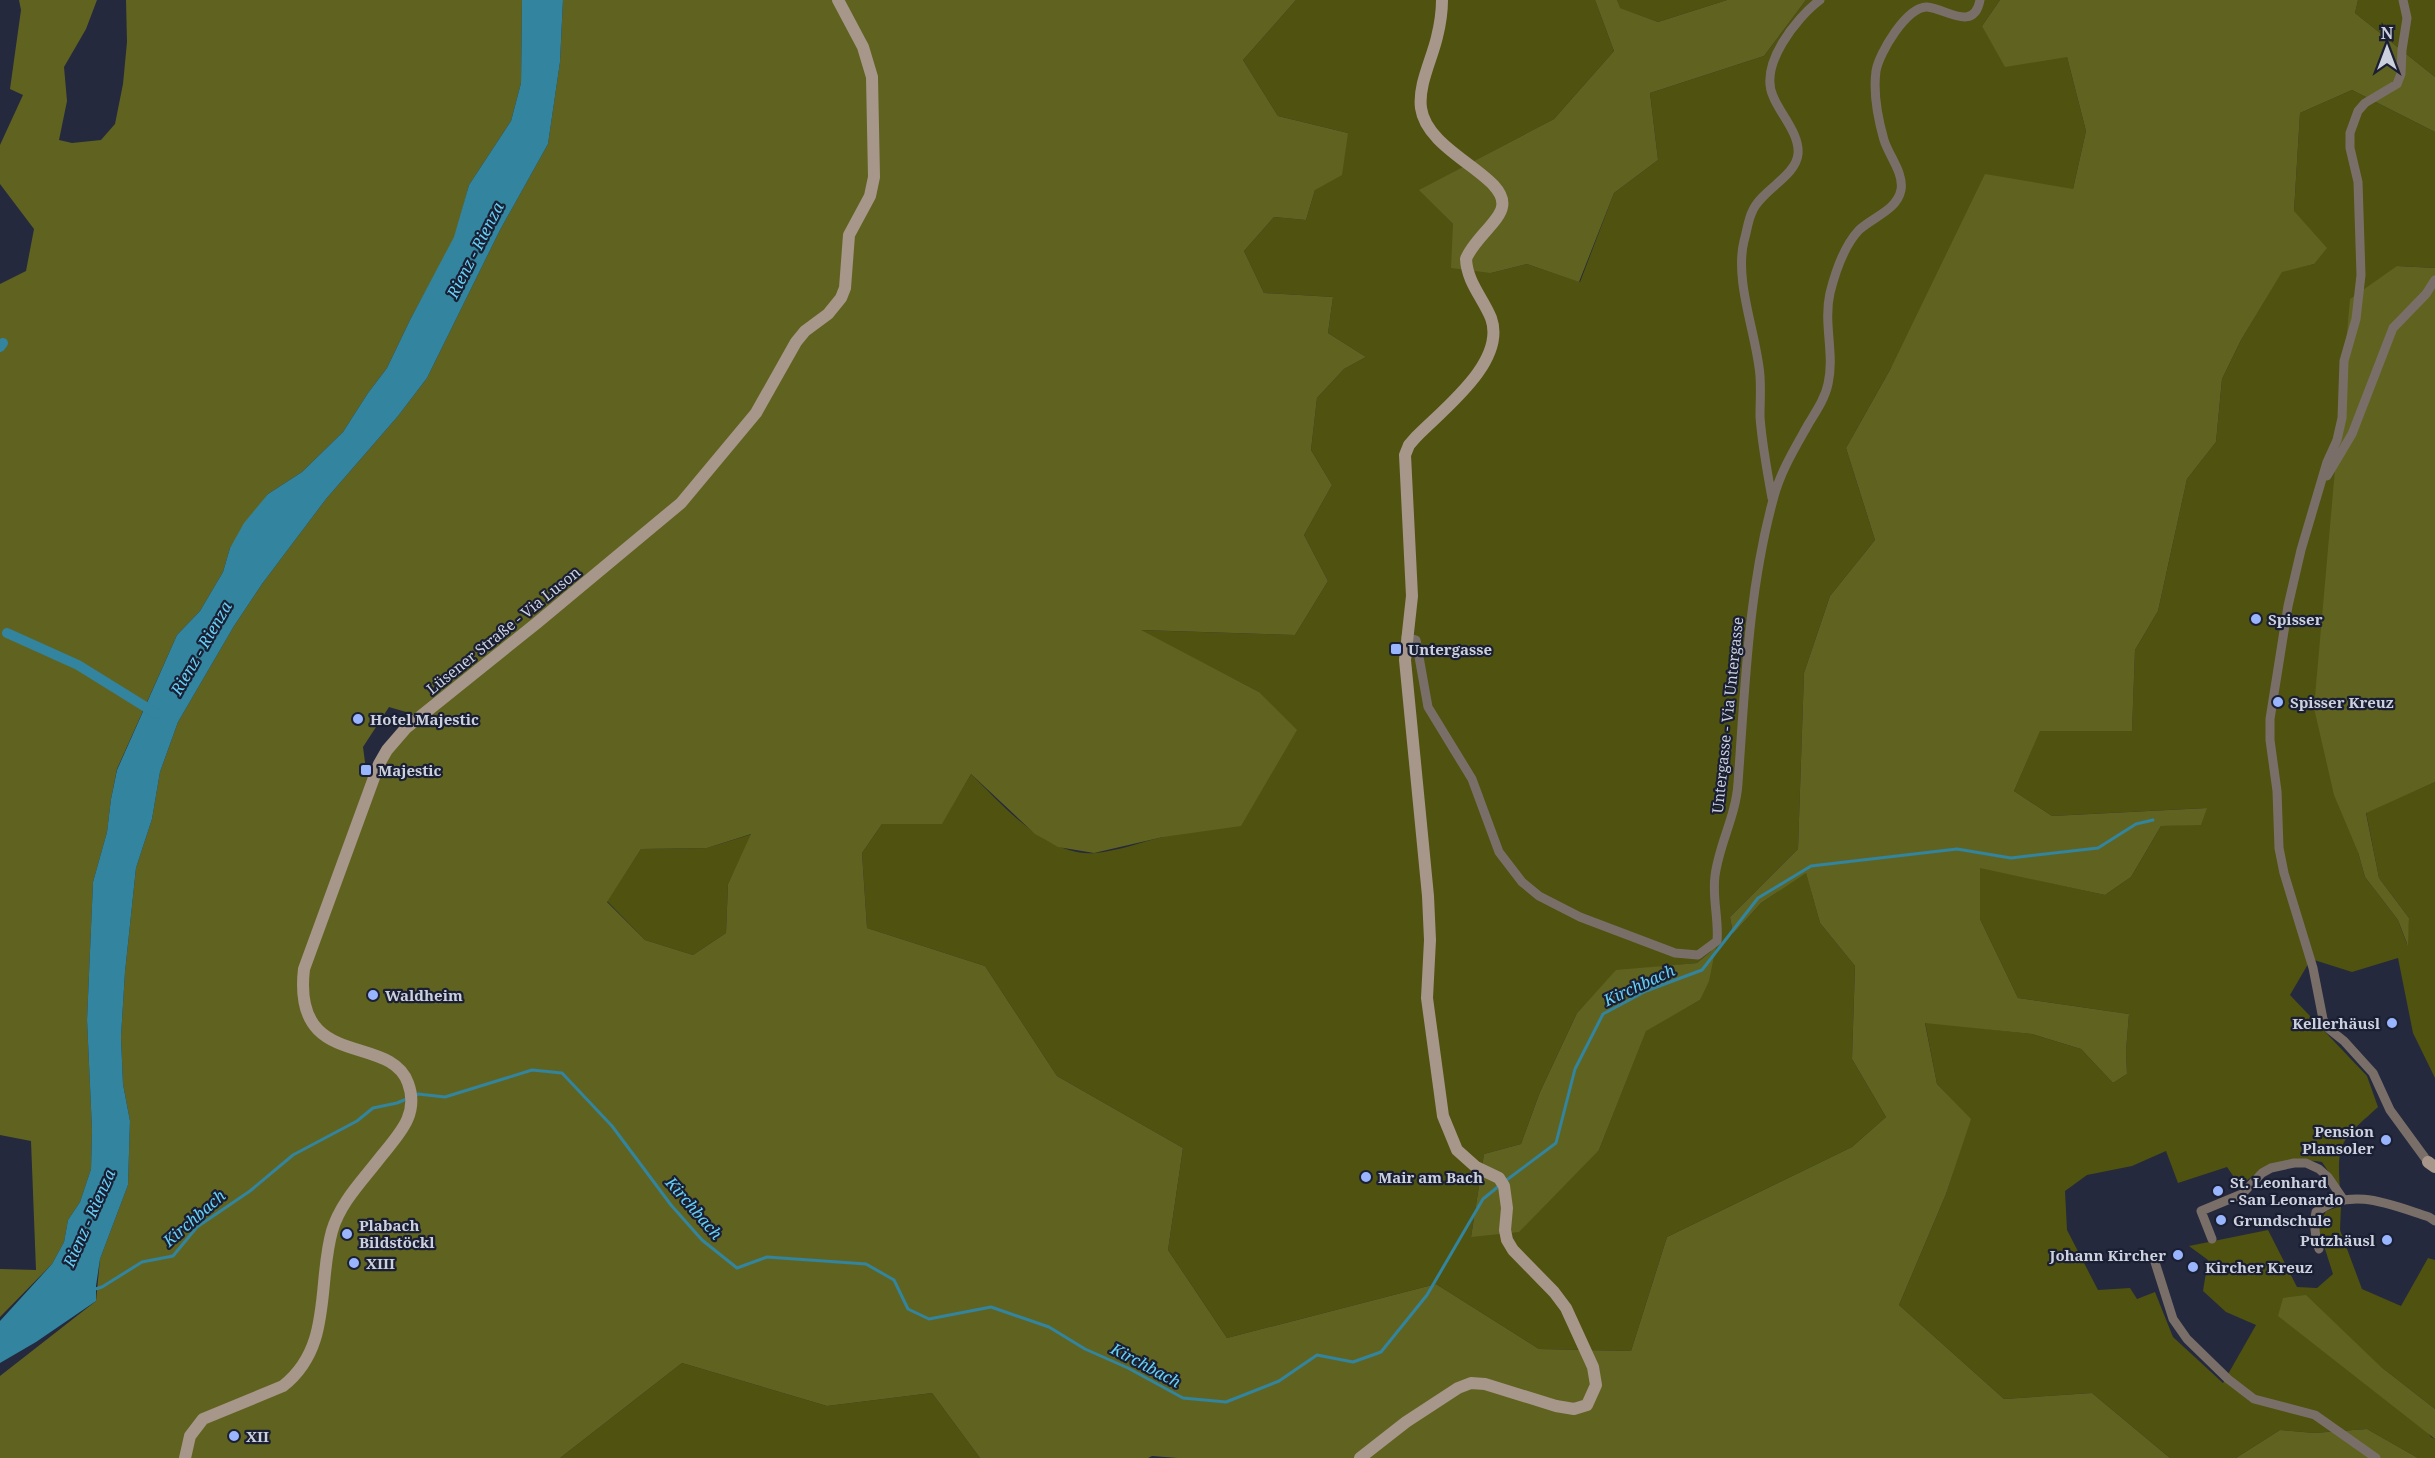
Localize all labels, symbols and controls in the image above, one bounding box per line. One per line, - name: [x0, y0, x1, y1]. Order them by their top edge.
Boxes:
- north arrow: [2357, 18, 2417, 78]
- text: N: [2381, 22, 2394, 44]
- water label: Rienz - Rienza: [441, 198, 509, 303]
- street label: Lüsener Straße - Via Luson: [422, 561, 584, 698]
- water label: Rienz - Rienza: [165, 596, 237, 700]
- place label: Spisser: [2268, 609, 2323, 629]
- marker: Spisser: [2249, 612, 2263, 626]
- street label: Untergasse - Via Untergasse: [1707, 616, 1747, 814]
- place label: Untergasse: [1408, 639, 1492, 659]
- marker: Untergasse: [1389, 642, 1403, 656]
- place label: Spisser Kreuz: [2290, 692, 2394, 712]
- marker: Spisser Kreuz: [2271, 695, 2285, 709]
- place label: Hotel Majestic: [370, 709, 479, 729]
- marker: Hotel Majestic: [351, 712, 365, 726]
- place label: Majestic: [378, 760, 442, 780]
- marker: Majestic: [359, 763, 373, 777]
- water label: Kirchbach: [1599, 959, 1679, 1012]
- place label: Waldheim: [385, 985, 463, 1005]
- marker: Waldheim: [366, 988, 380, 1002]
- place label: Kellerhäusl: [2292, 1013, 2381, 1033]
- marker: Kellerhäusl: [2385, 1016, 2399, 1030]
- place label: Pension Plansoler: [2302, 1121, 2374, 1158]
- marker: Pension Plansoler: [2379, 1133, 2393, 1147]
- water label: Rienz - Rienza: [57, 1165, 121, 1271]
- place label: Mair am Bach: [1378, 1167, 1483, 1187]
- marker: Mair am Bach: [1359, 1170, 1373, 1184]
- water label: Kirchbach: [660, 1171, 728, 1244]
- place label: St. Leonhard - San Leonardo: [2230, 1172, 2344, 1209]
- water label: Kirchbach: [157, 1184, 230, 1252]
- marker: St. Leonhard - San Leonardo: [2211, 1184, 2225, 1198]
- place label: Grundschule: [2233, 1210, 2331, 1230]
- marker: Grundschule: [2214, 1213, 2228, 1227]
- place label: Plabach Bildstöckl: [359, 1215, 435, 1252]
- marker: Plabach Bildstöckl: [340, 1227, 354, 1241]
- place label: Putzhäusl: [2300, 1230, 2376, 1250]
- marker: Putzhäusl: [2380, 1233, 2394, 1247]
- place label: Johann Kircher: [2048, 1245, 2166, 1265]
- marker: Johann Kircher: [2171, 1248, 2185, 1262]
- place label: XIII: [366, 1253, 395, 1273]
- marker: XIII: [347, 1256, 361, 1270]
- place label: Kircher Kreuz: [2205, 1257, 2313, 1277]
- marker: Kircher Kreuz: [2186, 1260, 2200, 1274]
- water label: Kirchbach: [1106, 1337, 1185, 1393]
- place label: XII: [246, 1426, 269, 1446]
- marker: XII: [227, 1429, 241, 1443]

